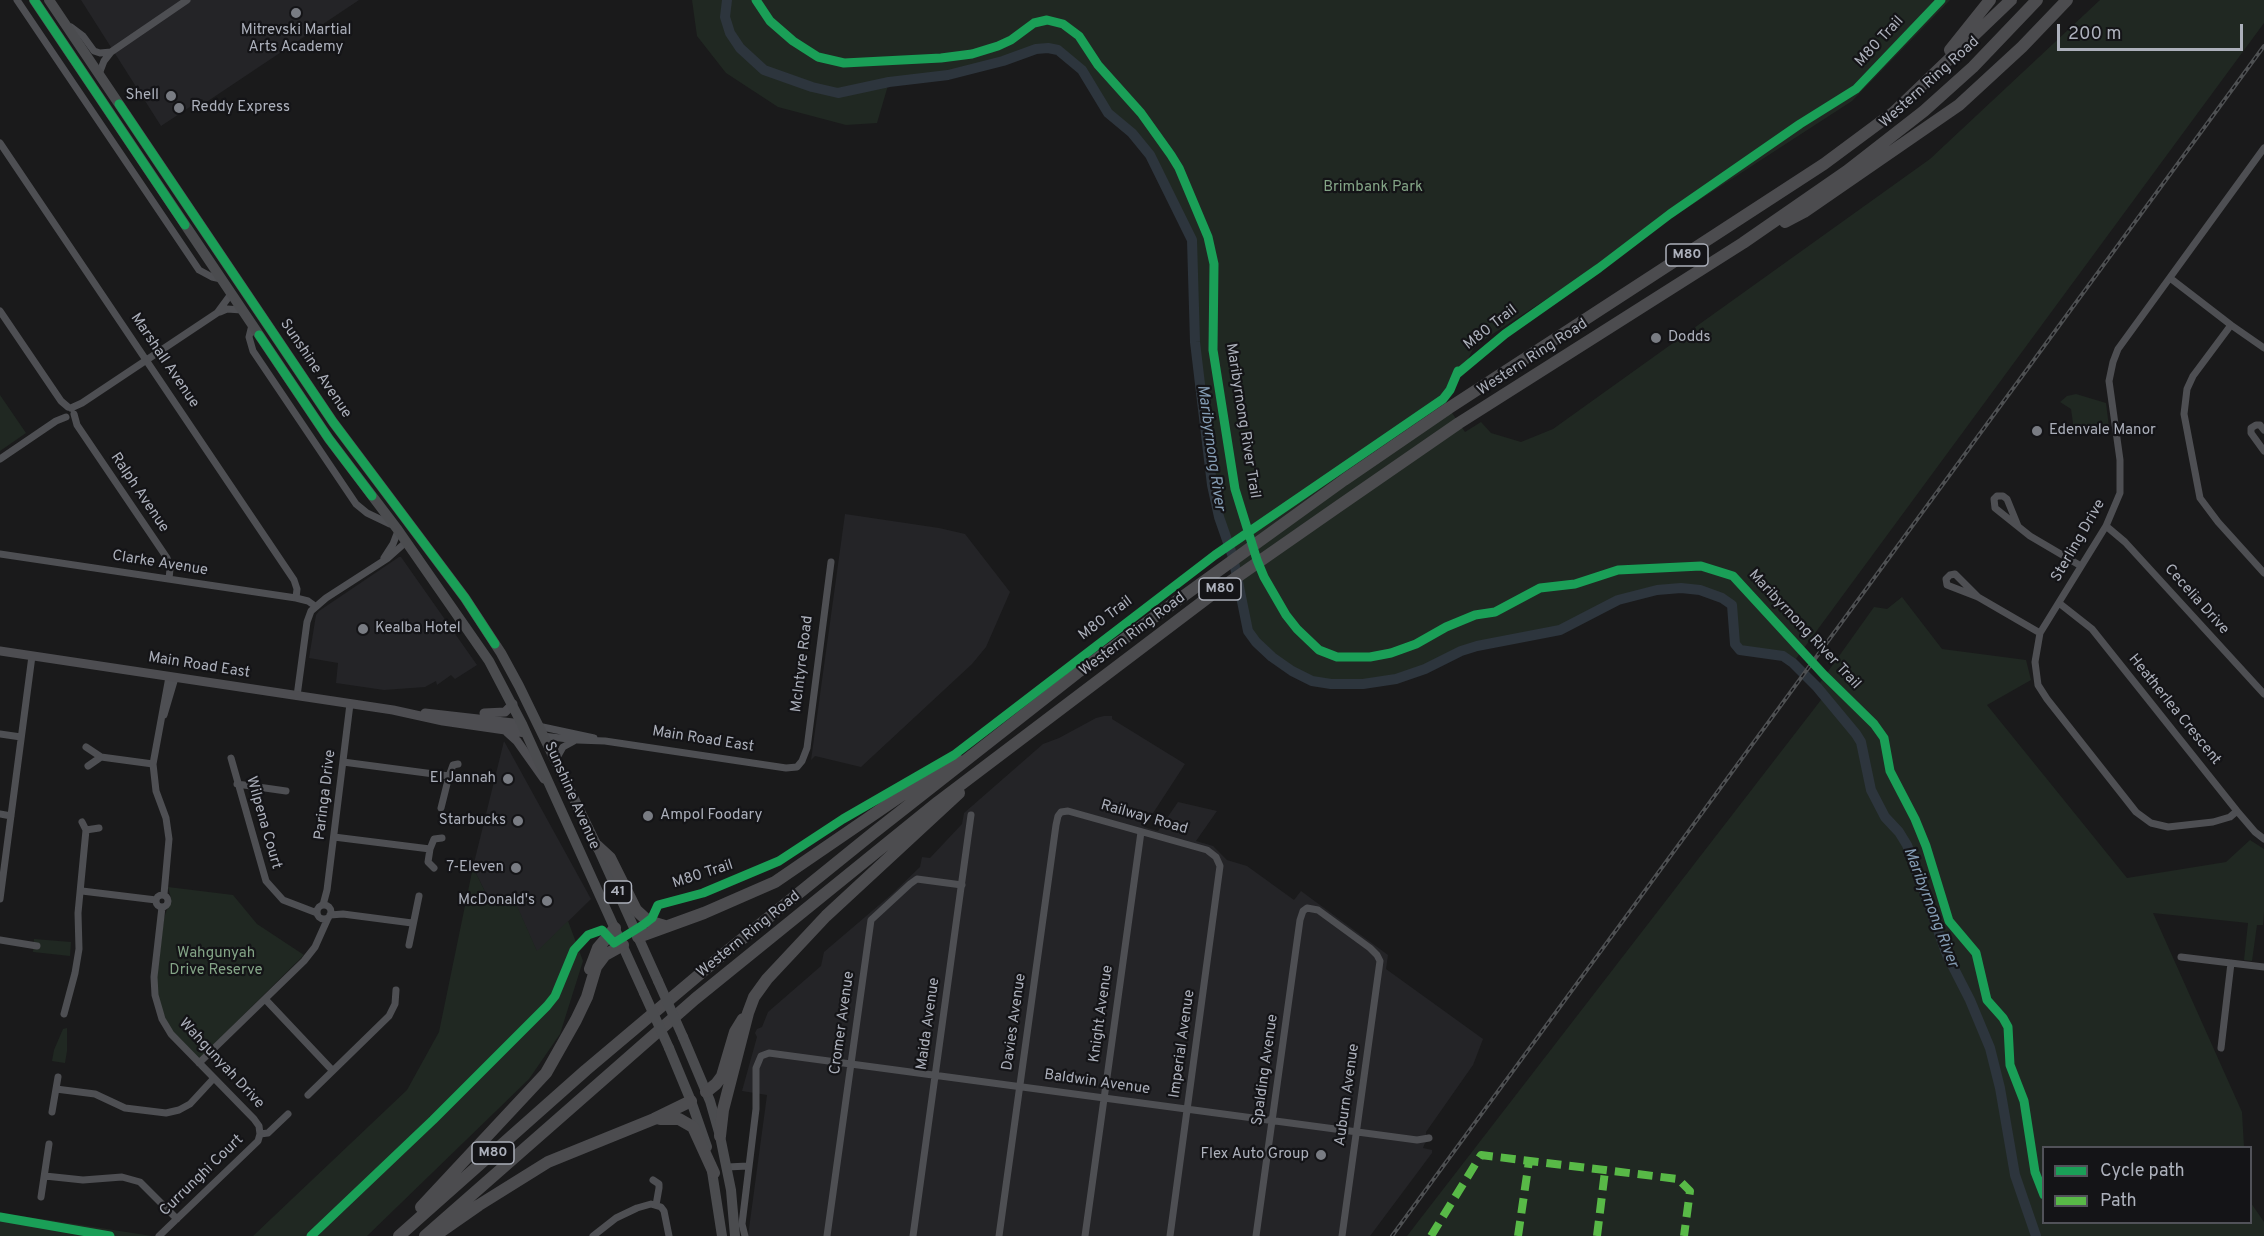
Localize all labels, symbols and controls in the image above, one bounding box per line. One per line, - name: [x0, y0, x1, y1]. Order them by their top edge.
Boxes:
- marker: Mitrevski Martial Arts Academy: [289, 6, 303, 20]
- scale bar: [2060, 12, 2246, 50]
- street label: M80 Trail: [1852, 13, 1908, 71]
- place label: Mitrevski Martial Arts Academy: [241, 22, 351, 57]
- text: 200 m: [2068, 23, 2121, 46]
- street label: Western Ring Road: [1877, 34, 1983, 132]
- place label: Shell: [125, 87, 159, 105]
- marker: Shell: [164, 89, 178, 103]
- place label: Reddy Express: [191, 99, 290, 117]
- marker: Reddy Express: [172, 101, 186, 115]
- park label: Brimbank Park: [1323, 179, 1423, 197]
- road number: M80: [1666, 244, 1708, 266]
- street label: M80 Trail: [1461, 302, 1521, 354]
- street label: Marshall Avenue: [126, 310, 202, 412]
- street label: Sunshine Avenue: [275, 316, 355, 422]
- street label: Western Ring Road: [1475, 316, 1591, 400]
- place label: Dodds: [1668, 329, 1711, 347]
- marker: Dodds: [1649, 331, 1663, 345]
- street label: Maribyrnong River Trail: [1221, 342, 1263, 500]
- water label: Maribyrnong River: [1192, 384, 1228, 512]
- place label: Edenvale Manor: [2049, 422, 2156, 440]
- marker: Edenvale Manor: [2030, 424, 2044, 438]
- street label: Ralph Avenue: [106, 450, 172, 536]
- street label: Sterling Drive: [2048, 497, 2110, 585]
- street label: Clarke Avenue: [111, 548, 209, 580]
- street label: Cecelia Drive: [2160, 561, 2232, 639]
- street label: Maribyrnong River Trail: [1744, 567, 1864, 693]
- road number: M80: [1199, 578, 1241, 600]
- street label: Western Ring Road: [1077, 589, 1189, 681]
- street label: M80 Trail: [1075, 593, 1137, 645]
- street label: McIntyre Road: [788, 615, 818, 713]
- place label: Kealba Hotel: [375, 620, 461, 638]
- marker: Kealba Hotel: [356, 622, 370, 636]
- street label: Main Road East: [147, 649, 251, 683]
- street label: Heatherlea Crescent: [2124, 651, 2224, 769]
- street label: Main Road East: [651, 723, 755, 757]
- street label: Sunshine Avenue: [539, 739, 603, 853]
- street label: Paringa Drive: [312, 749, 340, 841]
- place label: El Jannah: [430, 770, 496, 788]
- marker: El Jannah: [501, 772, 515, 786]
- street label: Wilpena Court: [241, 775, 285, 871]
- street label: Railway Road: [1098, 797, 1190, 839]
- place label: Ampol Foodary: [660, 807, 762, 825]
- marker: Ampol Foodary: [641, 809, 655, 823]
- place label: Starbucks: [439, 812, 506, 830]
- marker: Starbucks: [511, 814, 525, 828]
- water label: Maribyrnong River: [1898, 845, 1962, 971]
- street label: M80 Trail: [670, 857, 736, 893]
- place label: 7-Eleven: [446, 859, 504, 877]
- marker: 7-Eleven: [509, 861, 523, 875]
- road number: 41: [604, 881, 632, 903]
- street label: Western Ring Road: [694, 888, 804, 982]
- place label: McDonald's: [458, 892, 535, 910]
- marker: McDonald's: [540, 894, 554, 908]
- park label: Wahgunyah Drive Reserve: [169, 945, 263, 980]
- street label: Knight Avenue: [1086, 964, 1118, 1064]
- street label: Cromer Avenue: [827, 970, 859, 1076]
- street label: Davies Avenue: [999, 972, 1031, 1072]
- street label: Maida Avenue: [914, 977, 944, 1071]
- street label: Imperial Avenue: [1166, 989, 1200, 1099]
- street label: Spalding Avenue: [1249, 1013, 1283, 1127]
- street label: Wahgunyah Drive: [174, 1015, 268, 1113]
- street label: Auburn Avenue: [1332, 1043, 1364, 1147]
- street label: Baldwin Avenue: [1043, 1067, 1151, 1099]
- street label: Currunghi Court: [156, 1131, 248, 1221]
- road number: M80: [472, 1142, 514, 1164]
- place label: Flex Auto Group: [1201, 1146, 1309, 1164]
- legend: [2042, 1146, 2252, 1224]
- marker: Flex Auto Group: [1314, 1148, 1328, 1162]
- text: Cycle path: [2100, 1160, 2185, 1183]
- text: Path: [2100, 1190, 2137, 1213]

